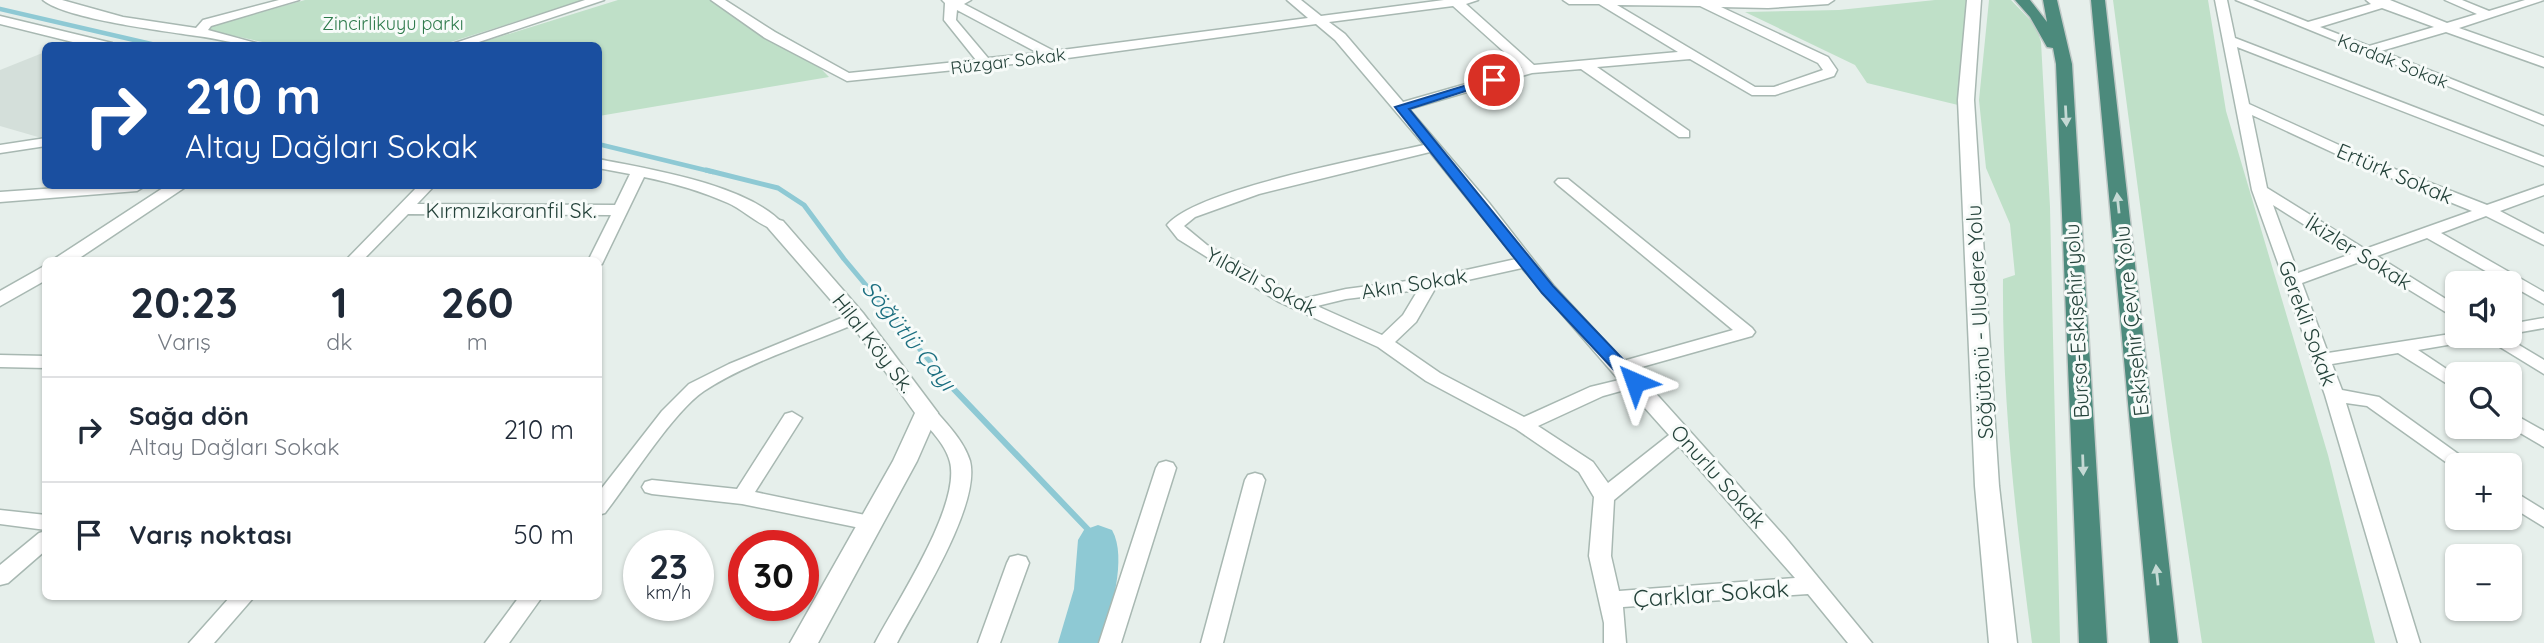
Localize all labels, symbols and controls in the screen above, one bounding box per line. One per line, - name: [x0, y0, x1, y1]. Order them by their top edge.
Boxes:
- park label: Zincirlikuyu parkı: [322, 12, 464, 35]
- street label: Kardak Sokak: [2334, 28, 2452, 94]
- street label: Rüzgar Sokak: [949, 43, 1067, 79]
- pin: [1464, 50, 1524, 110]
- icon: arrive: [1475, 61, 1513, 99]
- text: 210 m: [185, 65, 321, 126]
- icon: right: [70, 70, 161, 161]
- one-way arrow: [2061, 105, 2072, 127]
- text: Altay Dağları Sokak: [185, 126, 478, 166]
- street label: Ertürk Sokak: [2333, 137, 2457, 209]
- one-way arrow: [2112, 192, 2123, 214]
- street label: Kırmızıkaranfil Sk.: [426, 197, 596, 223]
- street label: Söğütönü - Uludere Yolu: [1960, 204, 1998, 440]
- street label: İkizler Sokak: [2301, 209, 2417, 295]
- street label: Bursa-Eskişehir yolu: [2058, 223, 2094, 419]
- street label: Eskişehir Çevre Yolu: [2108, 224, 2154, 418]
- street label: Yıldızlı Sokak: [1202, 241, 1322, 321]
- street label: Gerekli Sokak: [2273, 257, 2343, 389]
- street label: Akın Sokak: [1359, 262, 1469, 304]
- map controls: [2445, 271, 2522, 621]
- button: sound: [2445, 271, 2522, 348]
- water label: Söğütlü Çayı: [856, 274, 964, 398]
- text: 20:23: [130, 276, 238, 329]
- text: 1: [331, 276, 348, 329]
- text: 260: [441, 276, 514, 329]
- street label: Hilal Köy Sk.: [827, 288, 921, 398]
- text: Varış: [157, 327, 211, 356]
- text: dk: [326, 327, 352, 356]
- text: m: [467, 327, 488, 356]
- position arrow: [1598, 345, 1672, 419]
- button: search: [2445, 362, 2522, 439]
- text: Sağa dön: [129, 399, 249, 432]
- icon: right: [70, 411, 108, 449]
- text: 210 m: [504, 413, 574, 446]
- street label: Onurlu Sokak: [1666, 419, 1772, 533]
- text: Altay Dağları Sokak: [129, 432, 340, 461]
- button: +: [2445, 453, 2522, 530]
- one-way arrow: [2077, 455, 2088, 477]
- icon: arrive: [70, 516, 108, 554]
- text: Varış noktası: [129, 518, 292, 551]
- text: 50 m: [514, 518, 574, 551]
- speed limit sign: 30: [728, 530, 819, 621]
- text: 23: [649, 544, 688, 588]
- button: −: [2445, 544, 2522, 621]
- one-way arrow: [2151, 564, 2162, 586]
- street label: Çarklar Sokak: [1632, 573, 1790, 613]
- text: km/h: [646, 581, 691, 604]

